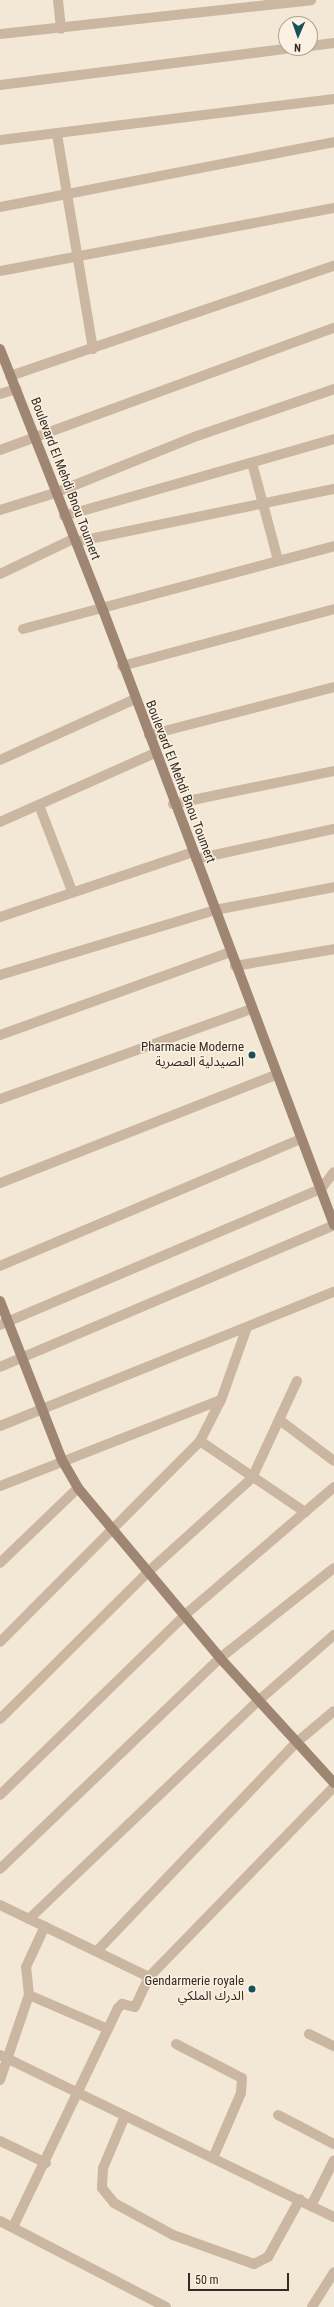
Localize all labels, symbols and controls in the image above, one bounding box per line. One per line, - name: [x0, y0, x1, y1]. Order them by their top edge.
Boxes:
- north arrow: [278, 16, 318, 56]
- text: N: [294, 41, 301, 54]
- street label: Boulevard El Mehdi Bnou Toumert: [27, 395, 103, 563]
- street label: Boulevard El Mehdi Bnou Toumert: [142, 698, 218, 866]
- place label: Pharmacie Moderne الصيدلية العصرية: [141, 1040, 244, 1071]
- marker: Pharmacie Moderne الصيدلية العصرية: [247, 1050, 257, 1060]
- place label: Gendarmerie royale الدرك الملكي: [145, 1974, 244, 2005]
- marker: Gendarmerie royale الدرك الملكي: [247, 1984, 257, 1994]
- scale bar: [190, 2265, 291, 2291]
- text: 50 m: [195, 2273, 219, 2287]

